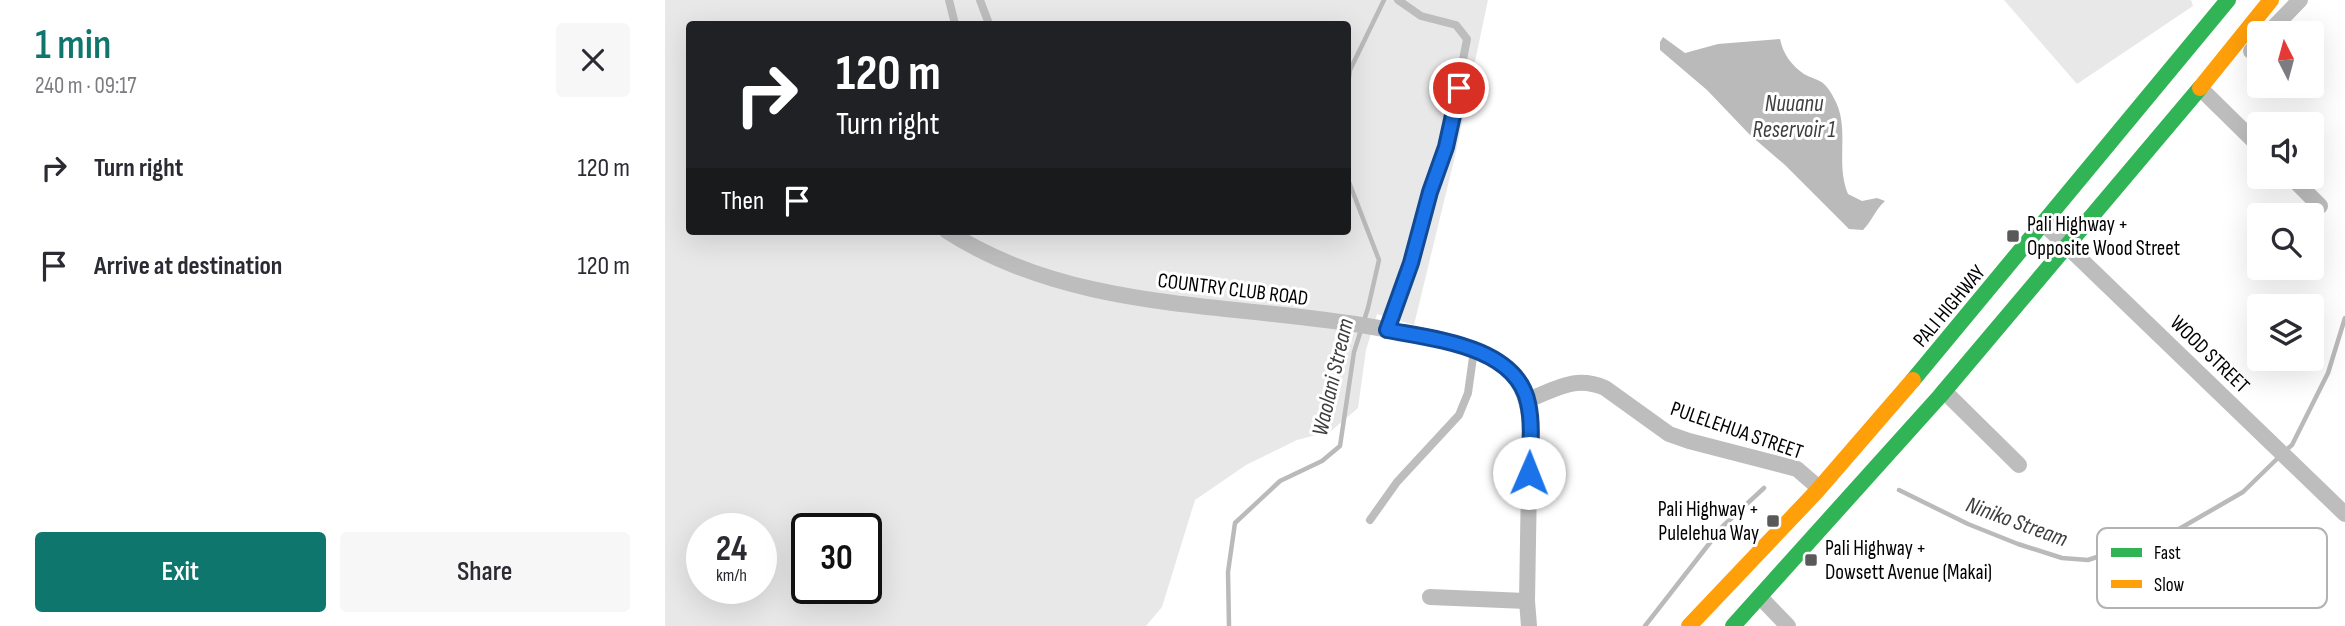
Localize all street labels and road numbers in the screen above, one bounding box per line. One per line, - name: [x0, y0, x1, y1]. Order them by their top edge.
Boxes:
- street label: PALI HIGHWAY: [1908, 260, 1991, 352]
- street label: COUNTRY CLUB ROAD: [1156, 268, 1310, 311]
- street label: WOOD STREET: [2165, 310, 2255, 399]
- street label: PULELEHUA STREET: [1667, 396, 1807, 465]

